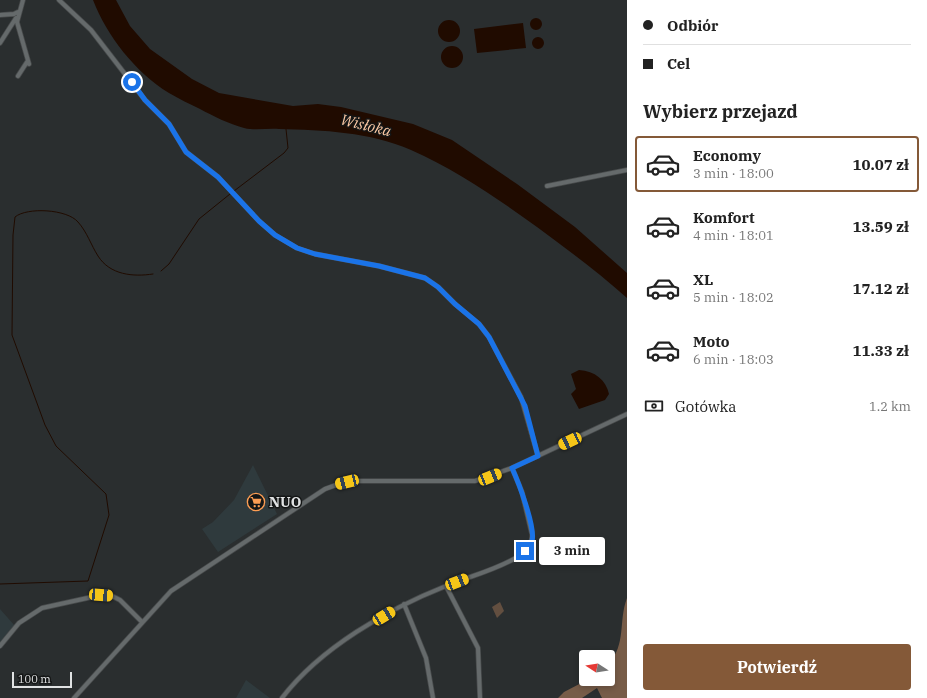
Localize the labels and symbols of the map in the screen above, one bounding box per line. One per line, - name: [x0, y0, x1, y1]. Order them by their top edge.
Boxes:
- route start: [123, 73, 141, 91]
- water label: Wisłoka: [339, 110, 394, 141]
- car: [557, 430, 583, 452]
- car: [477, 467, 503, 487]
- car: [334, 473, 360, 491]
- supermarket icon: NUO: [246, 492, 266, 512]
- place label: NUO: [269, 493, 301, 511]
- callout: 3 min: [539, 537, 605, 565]
- route end: [516, 542, 534, 560]
- car: [444, 572, 470, 592]
- car: [89, 588, 113, 602]
- car: [371, 605, 397, 627]
- north arrow: [579, 650, 615, 686]
- scale bar: [12, 670, 72, 689]

